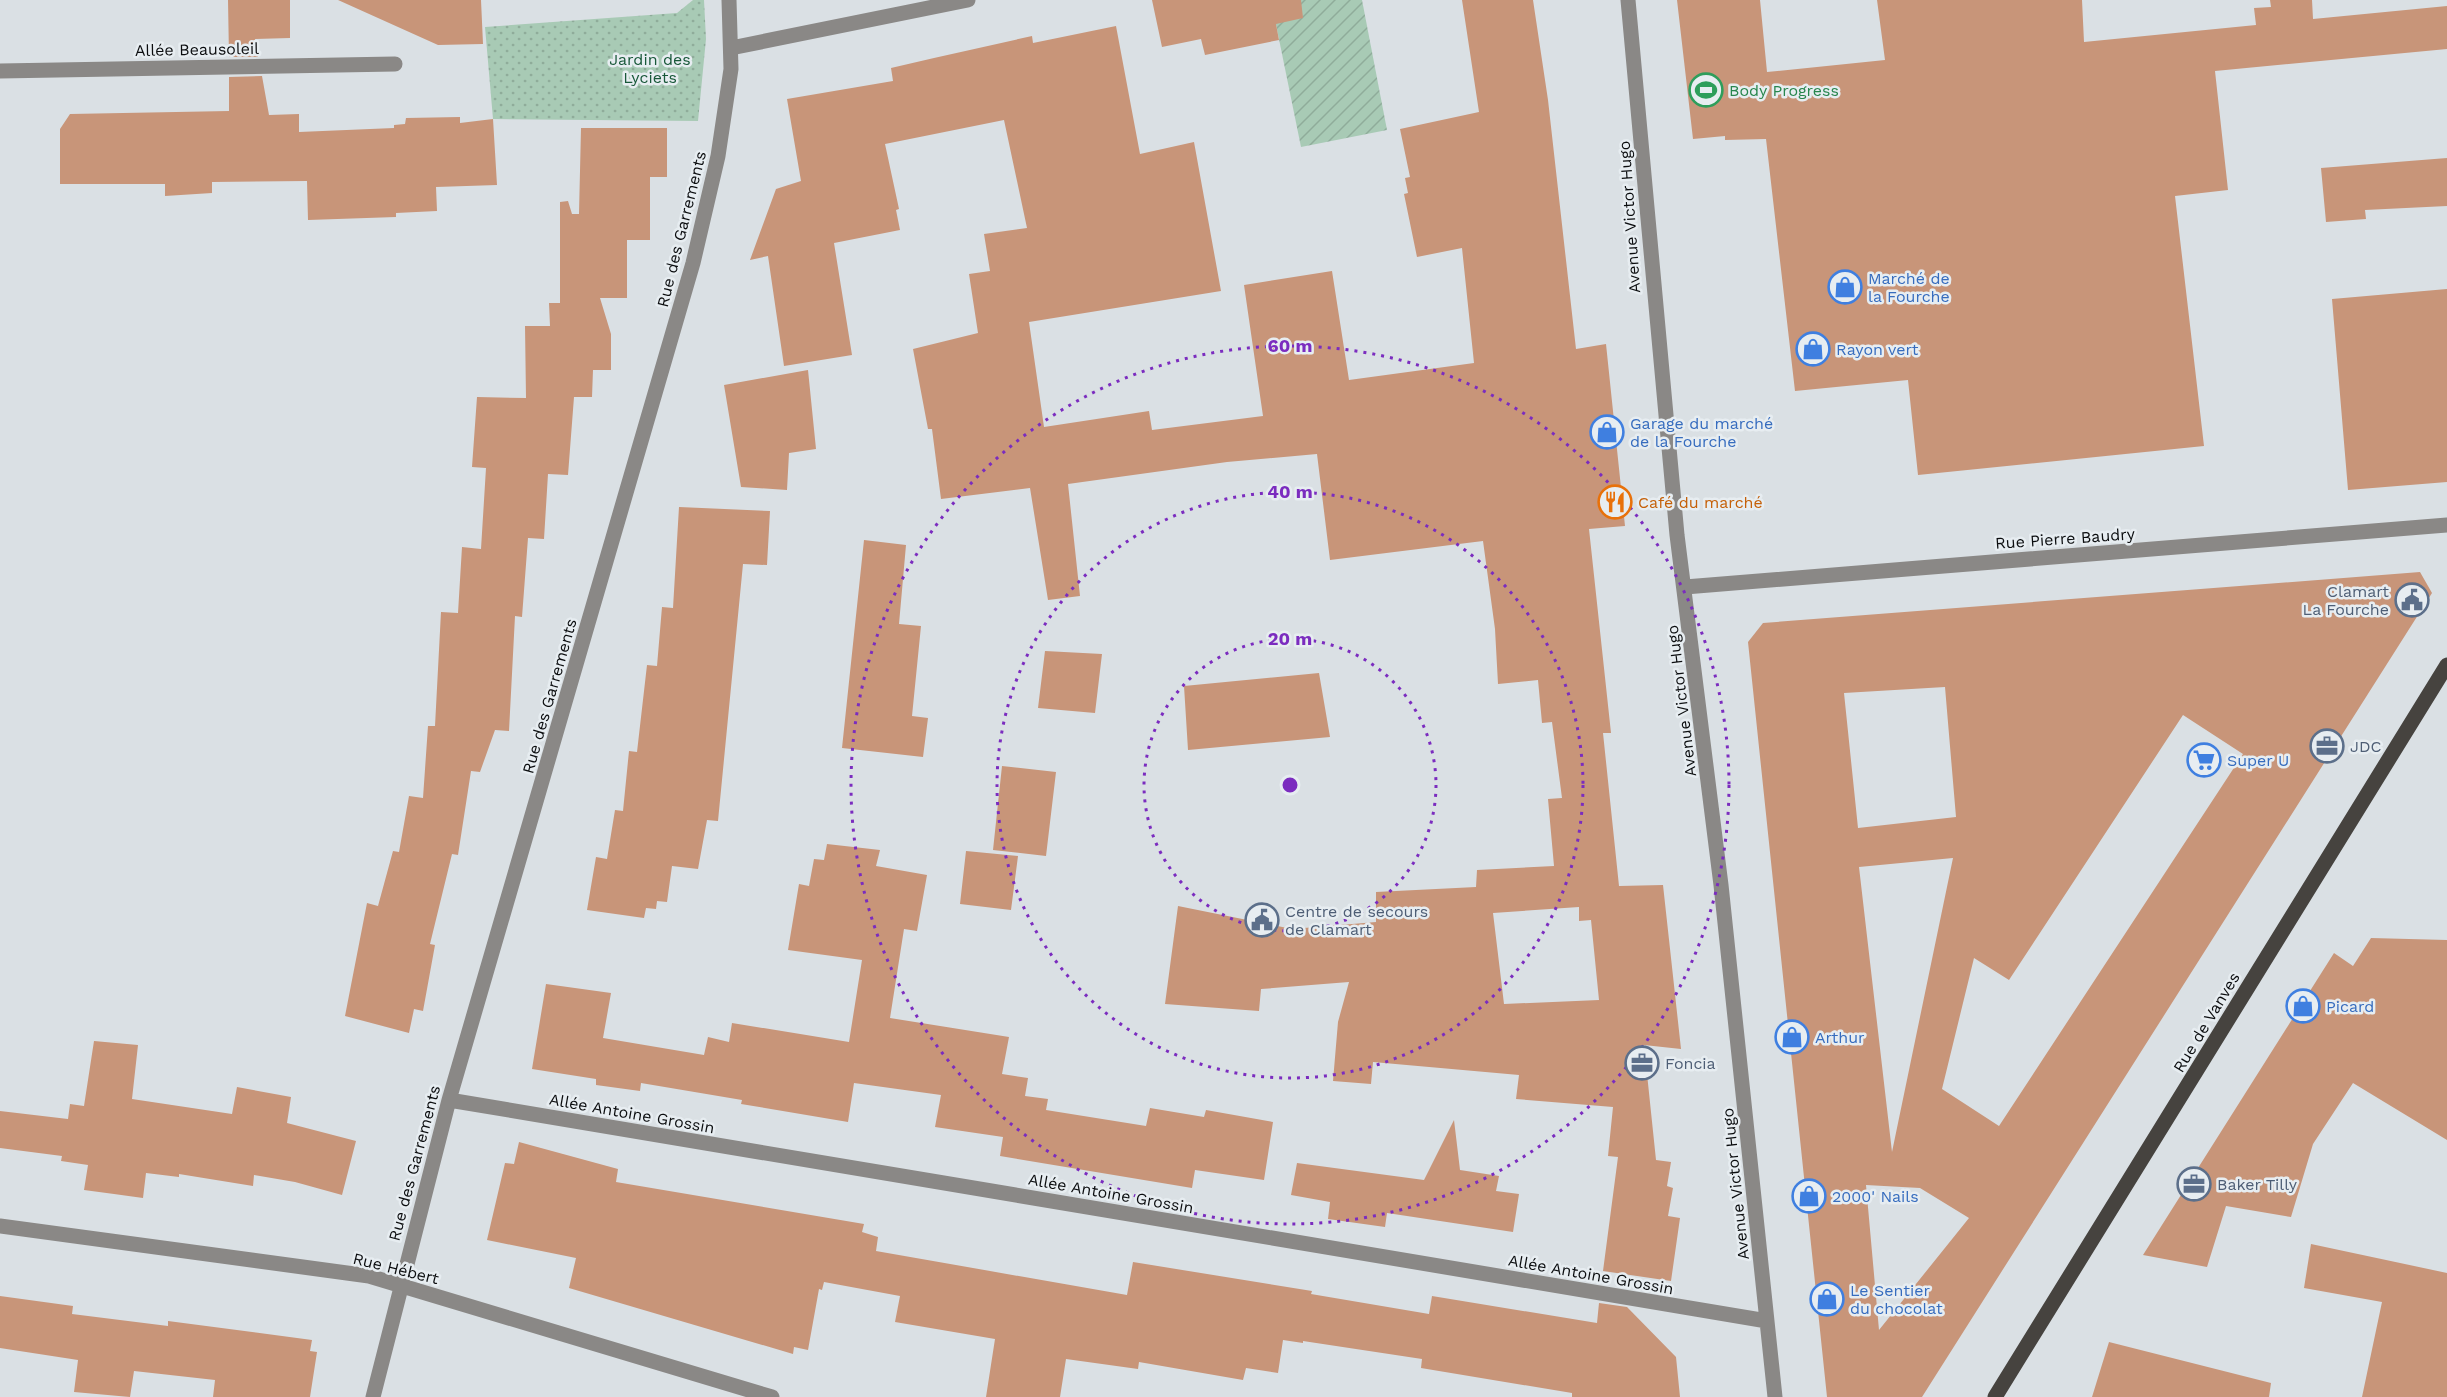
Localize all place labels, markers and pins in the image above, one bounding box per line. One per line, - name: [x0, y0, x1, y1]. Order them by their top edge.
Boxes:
- sports icon: Body Progress: [1688, 72, 1724, 108]
- place label: Body Progress: [1729, 81, 1839, 100]
- shop icon: Marché de la Fourche: [1827, 269, 1863, 305]
- place label: Marché de la Fourche: [1868, 269, 1950, 306]
- shop icon: Rayon vert: [1795, 331, 1831, 367]
- place label: Rayon vert: [1836, 340, 1919, 359]
- shop icon: Garage du marché de la Fourche: [1589, 414, 1625, 450]
- place label: Garage du marché de la Fourche: [1630, 414, 1773, 451]
- restaurant icon: Café du marché: [1597, 484, 1633, 520]
- place label: Café du marché: [1638, 493, 1763, 512]
- place label: Clamart La Fourche: [2303, 582, 2389, 619]
- public building icon: Clamart La Fourche: [2394, 582, 2430, 618]
- office icon: JDC: [2309, 728, 2345, 764]
- place label: JDC: [2350, 737, 2382, 756]
- supermarket icon: Super U: [2186, 742, 2222, 778]
- place label: Super U: [2227, 751, 2289, 770]
- centre of rings: [1280, 775, 1300, 795]
- public building icon: Centre de secours de Clamart: [1244, 902, 1280, 938]
- place label: Centre de secours de Clamart: [1285, 902, 1428, 939]
- shop icon: Picard: [2285, 988, 2321, 1024]
- place label: Picard: [2326, 997, 2374, 1016]
- shop icon: Arthur: [1774, 1019, 1810, 1055]
- place label: Arthur: [1815, 1028, 1865, 1047]
- office icon: Foncia: [1624, 1045, 1660, 1081]
- place label: Foncia: [1665, 1054, 1716, 1073]
- office icon: Baker Tilly: [2176, 1166, 2212, 1202]
- place label: Baker Tilly: [2217, 1175, 2298, 1194]
- shop icon: 2000' Nails: [1791, 1178, 1827, 1214]
- place label: 2000' Nails: [1832, 1187, 1919, 1206]
- shop icon: Le Sentier du chocolat: [1809, 1281, 1845, 1317]
- place label: Le Sentier du chocolat: [1850, 1281, 1943, 1318]

